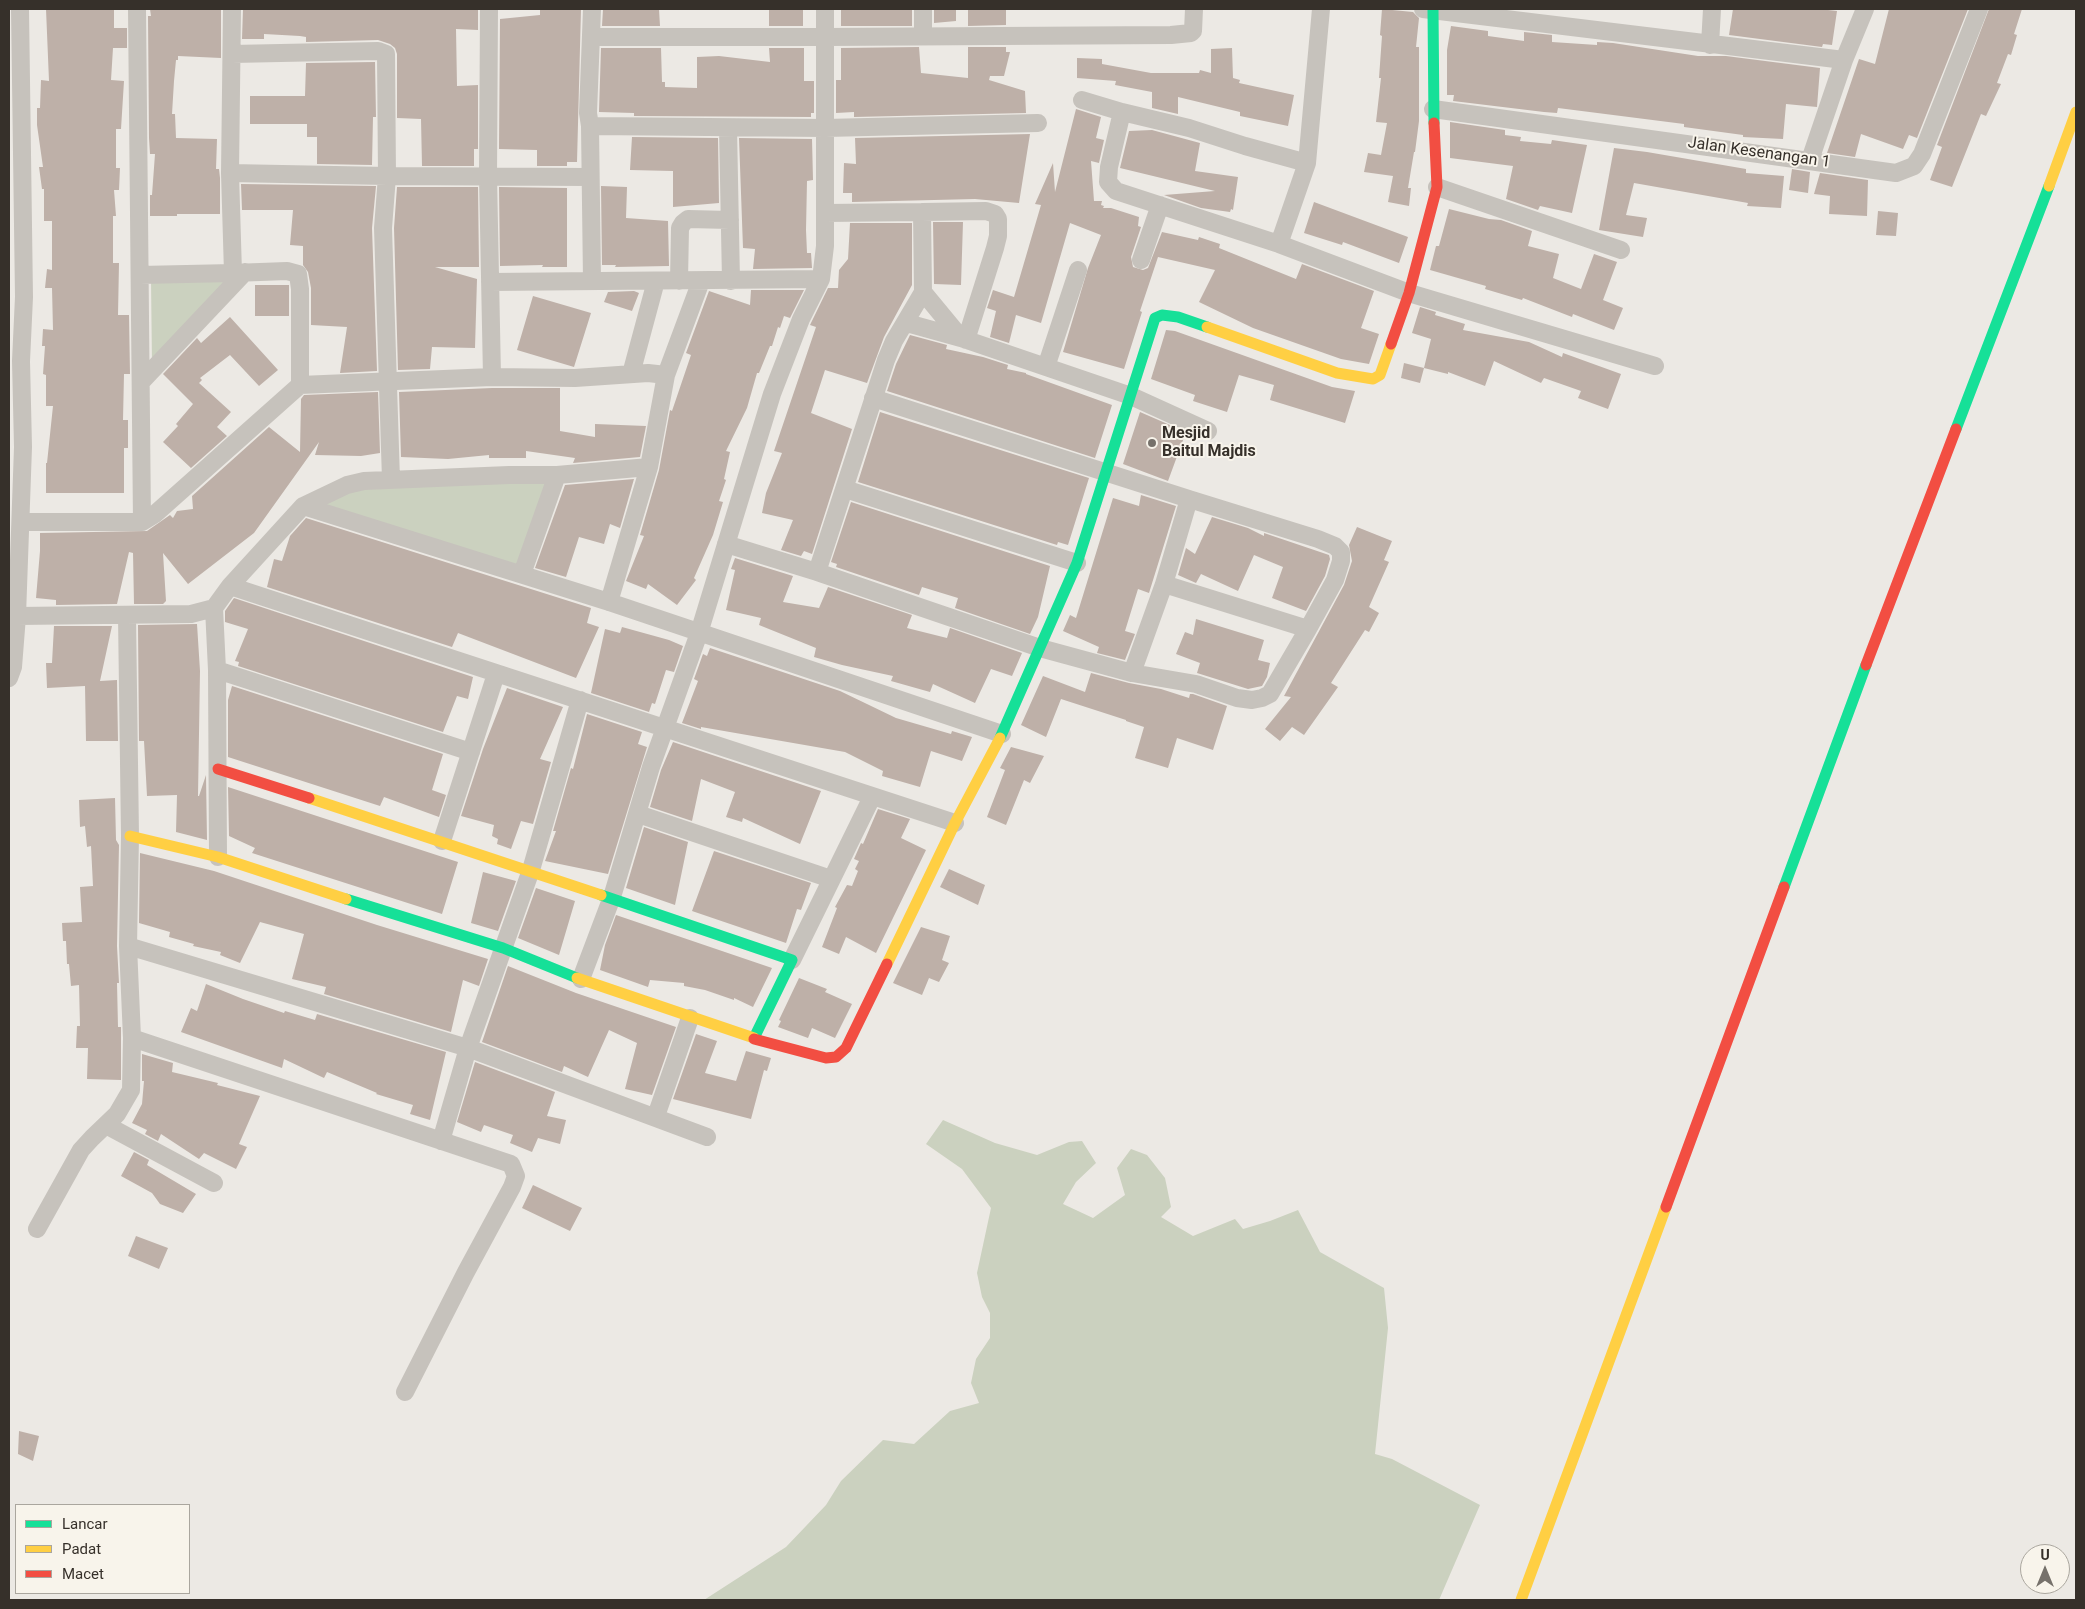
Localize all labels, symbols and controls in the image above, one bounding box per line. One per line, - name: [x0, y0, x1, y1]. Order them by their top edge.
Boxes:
- street label: Jalan Kesenangan 1: [1686, 133, 1832, 173]
- place label: Mesjid Baitul Majdis: [1162, 424, 1256, 462]
- marker: Mesjid Baitul Majdis: [1146, 437, 1158, 449]
- legend: [15, 1504, 190, 1594]
- text: Lancar: [62, 1515, 108, 1533]
- text: Padat: [62, 1540, 101, 1558]
- north arrow: [2020, 1544, 2070, 1594]
- text: U: [2040, 1547, 2050, 1563]
- text: Macet: [62, 1565, 104, 1583]

